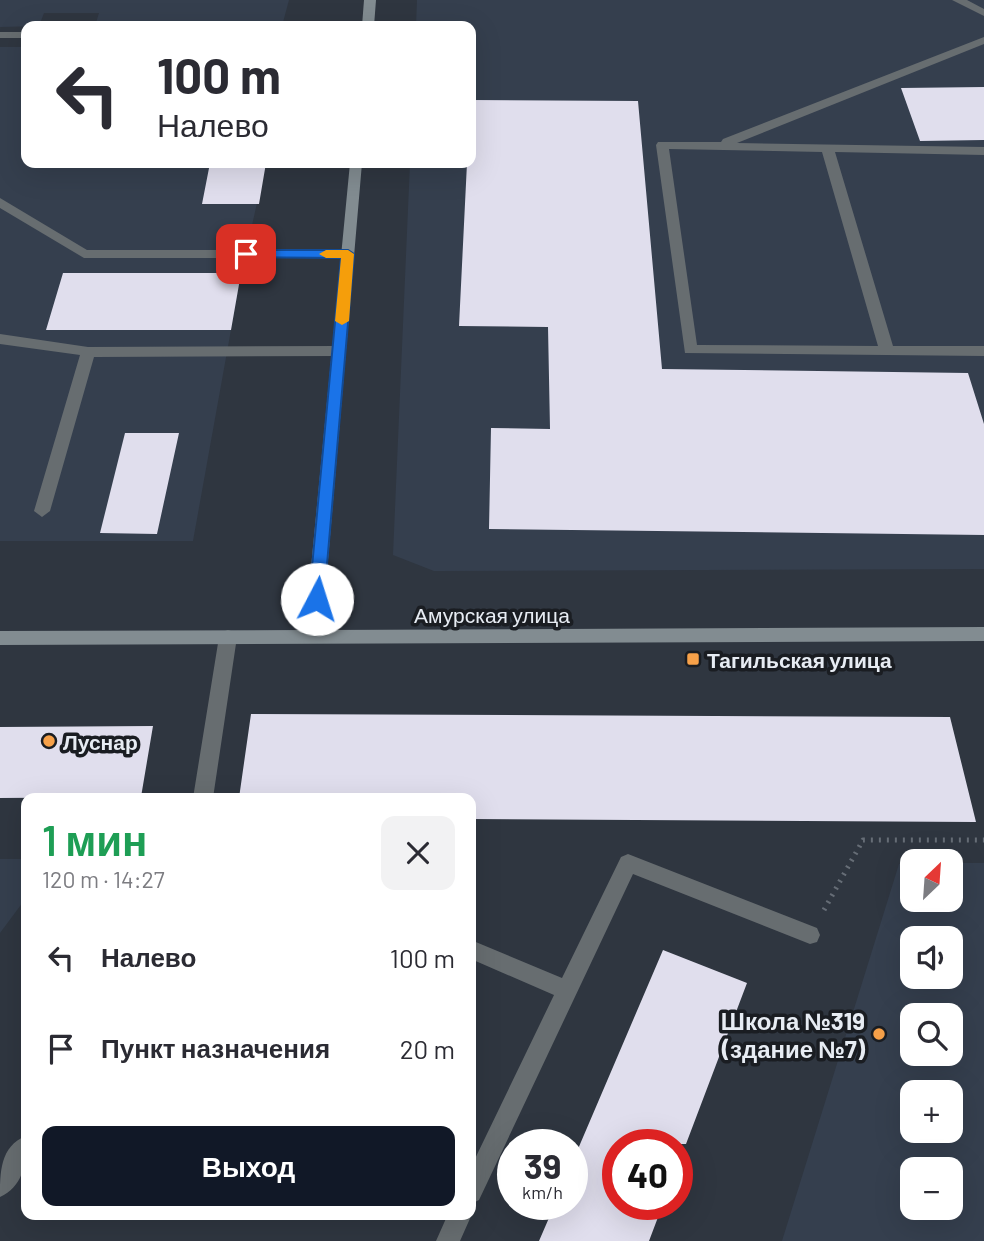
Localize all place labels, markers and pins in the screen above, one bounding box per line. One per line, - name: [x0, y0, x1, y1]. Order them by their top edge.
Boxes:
- pin: [216, 224, 276, 284]
- place label: Тагильская улица: [707, 647, 892, 672]
- marker: Тагильская улица: [685, 651, 701, 667]
- place label: Луснар: [63, 729, 138, 754]
- marker: Луснар: [41, 733, 57, 749]
- place label: Школа №319 (здание №7): [721, 1006, 866, 1063]
- marker: Школа №319 (здание №7): [871, 1026, 887, 1042]

